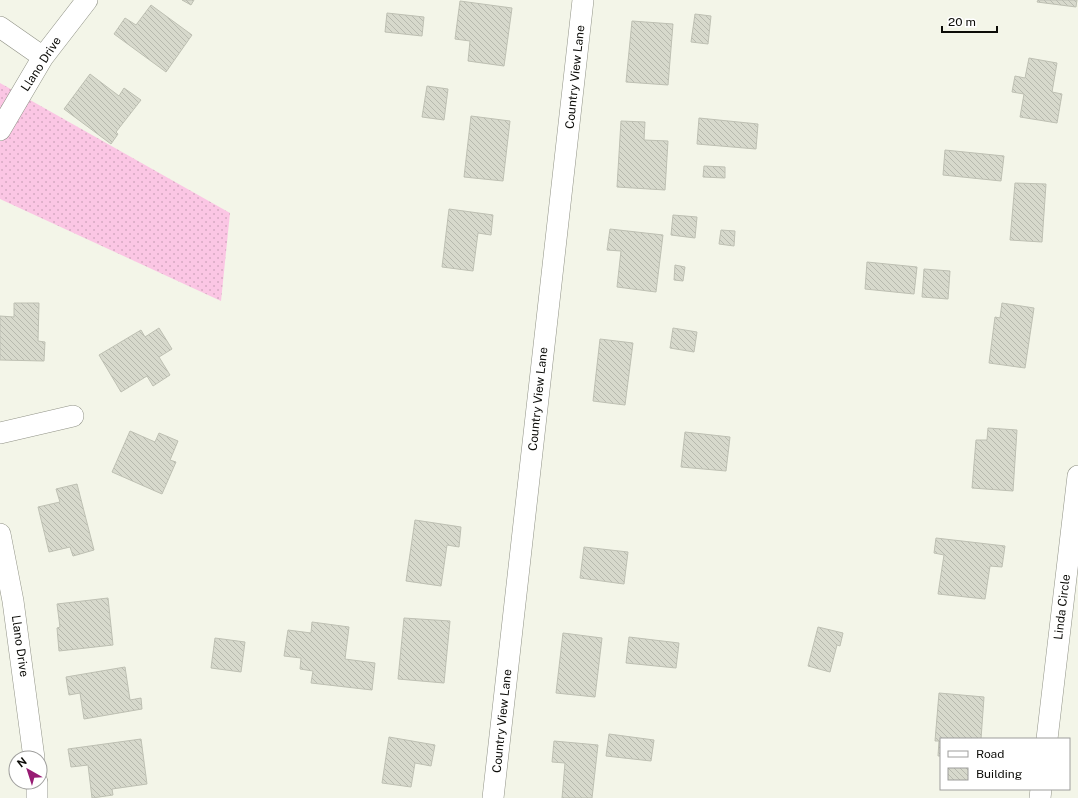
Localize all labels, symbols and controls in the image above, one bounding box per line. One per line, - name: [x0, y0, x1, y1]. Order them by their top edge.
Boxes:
- scale bar: [942, 8, 997, 34]
- text: 20 m: [948, 15, 976, 29]
- street label: Country View Lane: [563, 24, 587, 130]
- street label: Llano Drive: [18, 34, 64, 94]
- street label: Country View Lane: [526, 346, 550, 452]
- street label: Linda Circle: [1051, 573, 1073, 641]
- street label: Llano Drive: [9, 614, 31, 678]
- street label: Country View Lane: [490, 668, 514, 774]
- legend: [940, 738, 1070, 790]
- text: Road: [976, 747, 1004, 761]
- north arrow: [8, 750, 48, 790]
- text: N: [15, 755, 29, 770]
- text: Building: [976, 767, 1022, 781]

